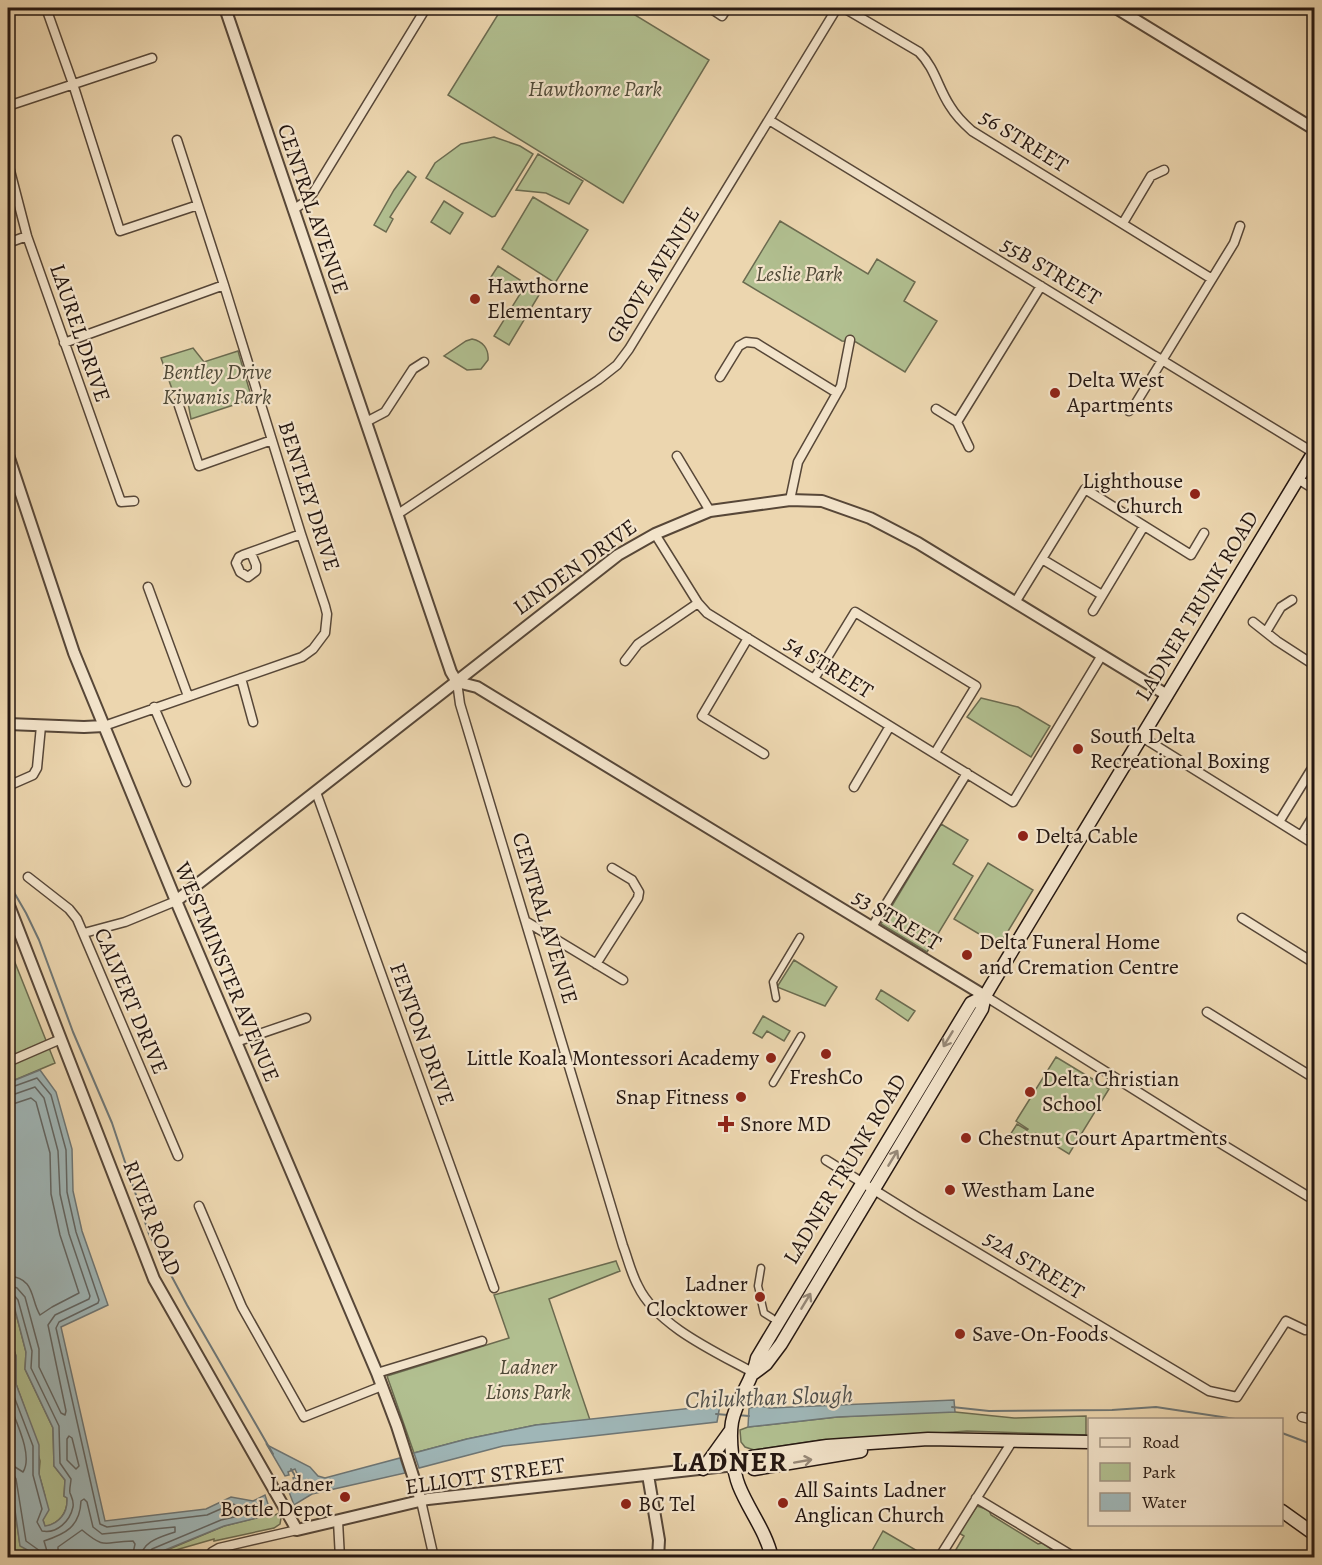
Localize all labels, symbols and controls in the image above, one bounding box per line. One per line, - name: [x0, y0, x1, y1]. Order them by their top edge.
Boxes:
- park label: Hawthorne Park: [528, 74, 662, 104]
- street label: 56 STREET: [974, 102, 1074, 180]
- street label: CENTRAL AVENUE: [270, 120, 356, 298]
- street label: GROVE AVENUE: [599, 201, 707, 349]
- street label: 55B STREET: [995, 229, 1107, 313]
- park label: Leslie Park: [755, 259, 843, 289]
- street label: LAUREL DRIVE: [42, 260, 118, 406]
- place label: Hawthorne Elementary: [487, 271, 592, 326]
- marker: Hawthorne Elementary: [468, 292, 482, 306]
- park label: Bentley Drive Kiwanis Park: [162, 357, 272, 412]
- place label: Delta West Apartments: [1066, 365, 1173, 420]
- marker: Delta West Apartments: [1048, 386, 1062, 400]
- street label: BENTLEY DRIVE: [271, 417, 347, 575]
- place label: Lighthouse Church: [1082, 466, 1183, 521]
- marker: Lighthouse Church: [1188, 487, 1202, 501]
- street label: LADNER TRUNK ROAD: [1128, 505, 1266, 707]
- street label: LINDEN DRIVE: [507, 512, 643, 622]
- street label: 54 STREET: [779, 628, 879, 706]
- place label: South Delta Recreational Boxing: [1090, 721, 1270, 776]
- marker: South Delta Recreational Boxing: [1071, 742, 1085, 756]
- place label: Delta Cable: [1035, 821, 1138, 851]
- street label: CENTRAL AVENUE: [505, 828, 585, 1008]
- marker: Delta Cable: [1016, 829, 1030, 843]
- street label: WESTMINSTER AVENUE: [167, 857, 287, 1087]
- street label: 53 STREET: [847, 882, 947, 958]
- street label: CALVERT DRIVE: [87, 923, 175, 1079]
- place label: Delta Funeral Home and Cremation Centre: [979, 927, 1179, 982]
- marker: Delta Funeral Home and Cremation Centre: [960, 948, 974, 962]
- street label: FENTON DRIVE: [382, 958, 462, 1110]
- one-way arrow: [942, 1030, 954, 1047]
- place label: Little Koala Montessori Academy: [466, 1043, 759, 1073]
- marker: FreshCo: [819, 1047, 833, 1061]
- marker: Little Koala Montessori Academy: [764, 1051, 778, 1065]
- place label: FreshCo: [789, 1062, 863, 1092]
- place label: Delta Christian School: [1042, 1064, 1179, 1119]
- street label: LADNER TRUNK ROAD: [776, 1068, 914, 1270]
- place label: Snap Fitness: [615, 1082, 729, 1112]
- marker: Delta Christian School: [1023, 1085, 1037, 1099]
- marker: Snap Fitness: [734, 1090, 748, 1104]
- place label: Snore MD: [740, 1109, 831, 1139]
- marker: Snore MD: [717, 1115, 735, 1133]
- place label: Chestnut Court Apartments: [978, 1123, 1228, 1153]
- marker: Chestnut Court Apartments: [959, 1131, 973, 1145]
- one-way arrow: [887, 1150, 899, 1167]
- street label: RIVER ROAD: [115, 1156, 189, 1280]
- place label: Westham Lane: [961, 1175, 1095, 1205]
- marker: Westham Lane: [943, 1183, 957, 1197]
- street label: 52A STREET: [978, 1223, 1090, 1307]
- place label: Ladner Clocktower: [646, 1269, 748, 1324]
- marker: Ladner Clocktower: [753, 1290, 767, 1304]
- one-way arrow: [801, 1293, 813, 1310]
- place label: Save-On-Foods: [972, 1319, 1109, 1349]
- marker: Save-On-Foods: [953, 1327, 967, 1341]
- park label: Ladner Lions Park: [485, 1352, 571, 1407]
- water label: Chilukthan Slough: [684, 1378, 854, 1416]
- legend: [1088, 1418, 1283, 1526]
- text: Road: [1142, 1430, 1180, 1454]
- district label: LADNER: [672, 1443, 788, 1481]
- street label: ELLIOTT STREET: [403, 1450, 567, 1502]
- one-way arrow: [793, 1455, 812, 1466]
- text: Park: [1142, 1460, 1176, 1484]
- place label: Ladner Bottle Depot: [220, 1469, 333, 1524]
- place label: All Saints Ladner Anglican Church: [794, 1475, 946, 1530]
- place label: BC Tel: [638, 1489, 695, 1519]
- marker: Ladner Bottle Depot: [338, 1490, 352, 1504]
- text: Water: [1141, 1490, 1187, 1514]
- marker: All Saints Ladner Anglican Church: [776, 1496, 790, 1510]
- marker: BC Tel: [619, 1497, 633, 1511]

